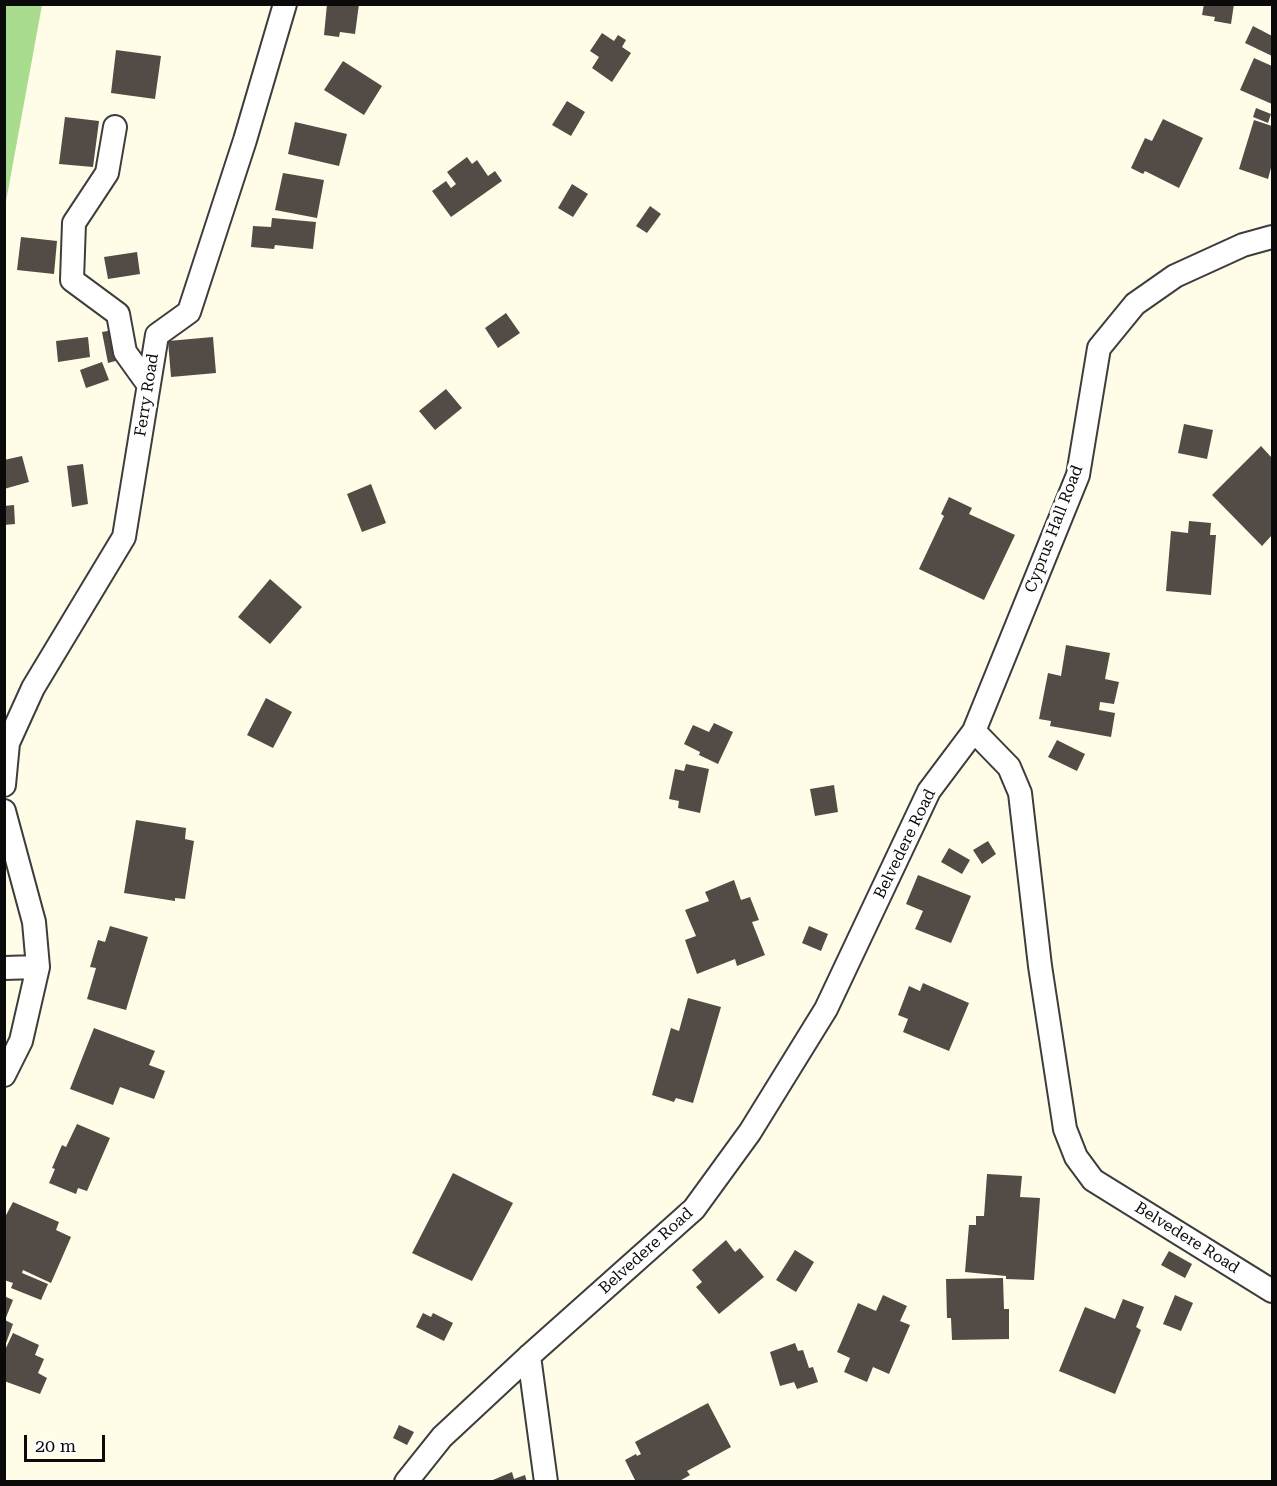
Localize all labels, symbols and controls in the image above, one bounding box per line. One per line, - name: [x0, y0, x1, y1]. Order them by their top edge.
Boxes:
- street label: Ferry Road: [131, 352, 163, 438]
- street label: Cyprus Hall Road: [1021, 463, 1087, 595]
- street label: Belvedere Road: [870, 786, 940, 902]
- street label: Belvedere Road: [1131, 1198, 1243, 1278]
- street label: Belvedere Road: [595, 1204, 697, 1298]
- scale bar: [27, 1423, 108, 1461]
- text: 20 m: [35, 1435, 76, 1456]

